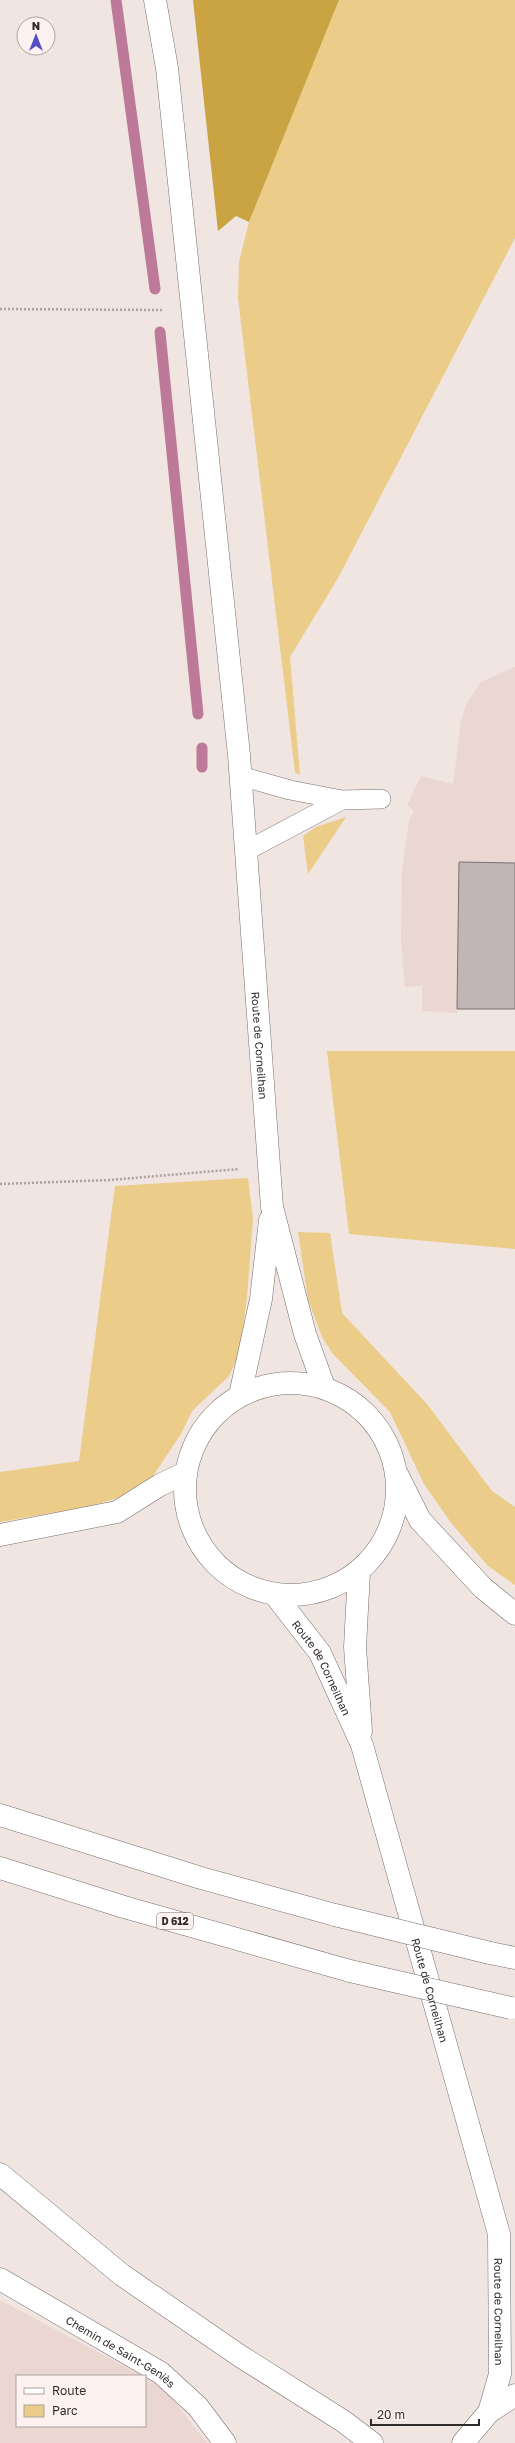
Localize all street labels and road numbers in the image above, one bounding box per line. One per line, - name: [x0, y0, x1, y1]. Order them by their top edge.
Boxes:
- street label: Route de Corneilhan: [250, 991, 271, 1100]
- street label: Route de Corneilhan: [290, 1617, 354, 1717]
- road number: D 612: [157, 1913, 193, 1929]
- street label: Route de Corneilhan: [410, 1936, 451, 2044]
- street label: Route de Corneilhan: [493, 2258, 506, 2366]
- street label: Chemin de Saint-Geniès: [64, 2313, 178, 2390]

